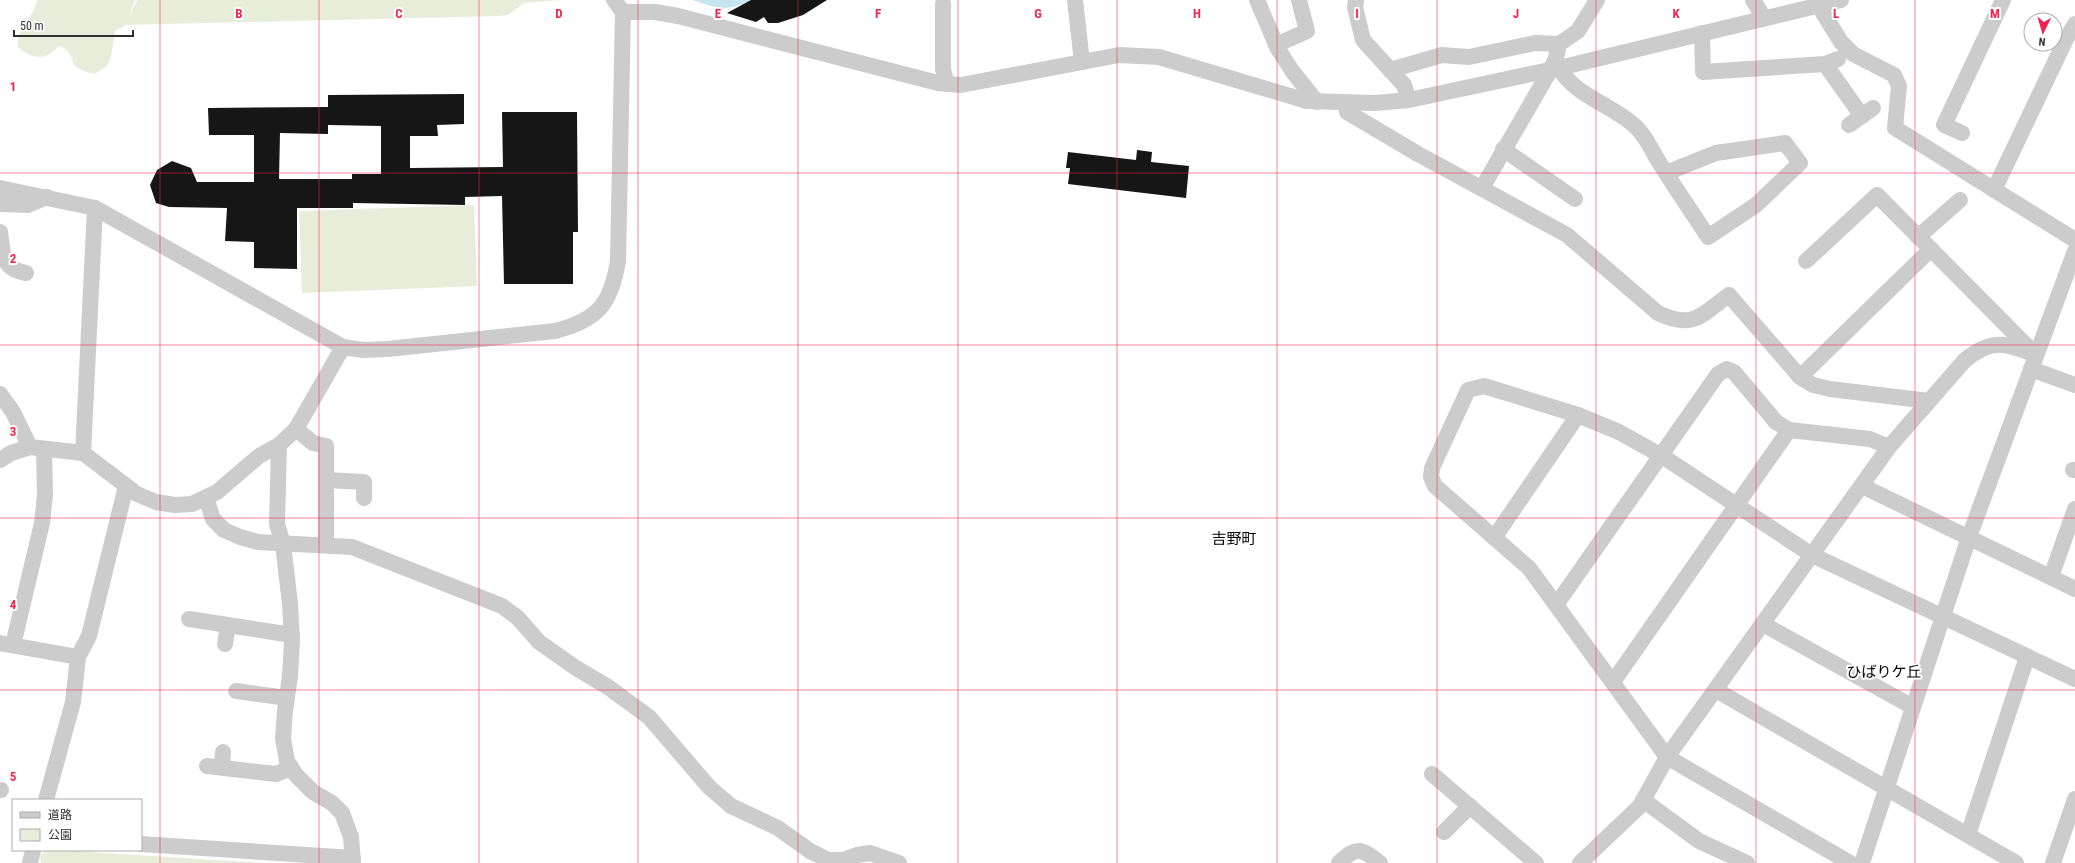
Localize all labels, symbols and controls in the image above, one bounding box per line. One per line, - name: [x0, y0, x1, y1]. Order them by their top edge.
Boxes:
- text: B: [235, 6, 243, 21]
- text: C: [395, 6, 403, 21]
- text: D: [555, 6, 563, 21]
- text: E: [715, 6, 722, 21]
- text: F: [875, 6, 881, 21]
- text: G: [1034, 6, 1042, 21]
- text: H: [1193, 6, 1201, 21]
- text: I: [1355, 6, 1359, 21]
- text: J: [1513, 6, 1519, 21]
- text: K: [1672, 6, 1680, 21]
- text: L: [1833, 6, 1839, 21]
- text: M: [1990, 6, 2000, 21]
- scale bar: [14, 12, 133, 38]
- north arrow: [2023, 12, 2063, 52]
- text: 50 m: [20, 19, 44, 33]
- text: N: [2038, 35, 2046, 48]
- text: 1: [10, 79, 16, 94]
- text: 2: [10, 251, 17, 266]
- text: 3: [10, 424, 16, 439]
- district label: 吉野町: [1211, 530, 1257, 548]
- text: 4: [10, 597, 17, 612]
- district label: ひばりケ丘: [1846, 663, 1922, 681]
- text: 5: [10, 769, 17, 784]
- legend: [12, 799, 142, 851]
- text: 道路: [48, 808, 72, 822]
- text: 公園: [48, 828, 72, 842]

